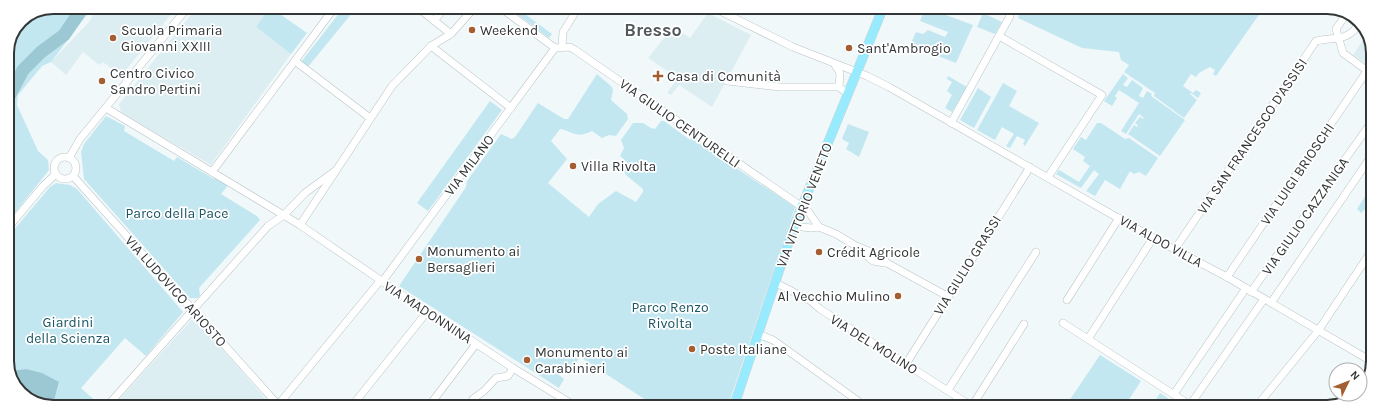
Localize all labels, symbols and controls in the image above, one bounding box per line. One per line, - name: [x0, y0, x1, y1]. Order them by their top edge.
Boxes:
- district label: Bresso: [624, 19, 682, 41]
- place label: Scuola Primaria Giovanni XXIII: [121, 22, 223, 55]
- place label: Weekend: [480, 22, 538, 39]
- marker: Weekend: [467, 25, 477, 35]
- marker: Scuola Primaria Giovanni XXIII: [108, 33, 118, 43]
- place label: Sant'Ambrogio: [857, 40, 951, 57]
- marker: Sant'Ambrogio: [844, 43, 854, 53]
- street label: VIA SAN FRANCESCO D'ASSISI: [1194, 55, 1311, 217]
- place label: Centro Civico Sandro Pertini: [110, 65, 201, 98]
- place label: Casa di Comunità: [667, 68, 781, 85]
- marker: Casa di Comunità: [652, 70, 664, 82]
- street label: VIA GIULIO CENTURELLI: [616, 75, 743, 172]
- marker: Centro Civico Sandro Pertini: [97, 76, 107, 86]
- street label: VIA LUIGI BRIOSCHI: [1257, 120, 1338, 229]
- street label: VIA MILANO: [441, 131, 498, 199]
- street label: VIA VITTORIO VENETO: [773, 140, 836, 270]
- street label: VIA GIULIO CAZZANIGA: [1258, 154, 1352, 278]
- place label: Villa Rivolta: [581, 158, 656, 175]
- marker: Villa Rivolta: [568, 161, 578, 171]
- park label: Parco della Pace: [126, 205, 228, 222]
- street label: VIA GIULIO GRASSI: [930, 212, 1005, 318]
- street label: VIA ALDO VILLA: [1116, 212, 1205, 271]
- street label: VIA LUDOVICO ARIOSTO: [121, 232, 230, 350]
- place label: Monumento ai Bersaglieri: [427, 243, 520, 276]
- place label: Crédit Agricole: [827, 244, 920, 261]
- marker: Crédit Agricole: [814, 247, 824, 257]
- marker: Monumento ai Bersaglieri: [414, 254, 424, 264]
- street label: VIA MADONNINA: [380, 278, 475, 347]
- place label: Al Vecchio Mulino: [778, 288, 890, 305]
- marker: Al Vecchio Mulino: [893, 291, 903, 301]
- park label: Parco Renzo Rivolta: [631, 299, 709, 332]
- street label: VIA DEL MOLINO: [827, 311, 921, 378]
- park label: Giardini della Scienza: [26, 314, 110, 347]
- place label: Poste Italiane: [700, 341, 787, 358]
- place label: Monumento ai Carabinieri: [535, 344, 628, 377]
- marker: Poste Italiane: [687, 344, 697, 354]
- marker: Monumento ai Carabinieri: [522, 355, 532, 365]
- north arrow: [1328, 362, 1368, 402]
- text: N: [1348, 368, 1362, 383]

